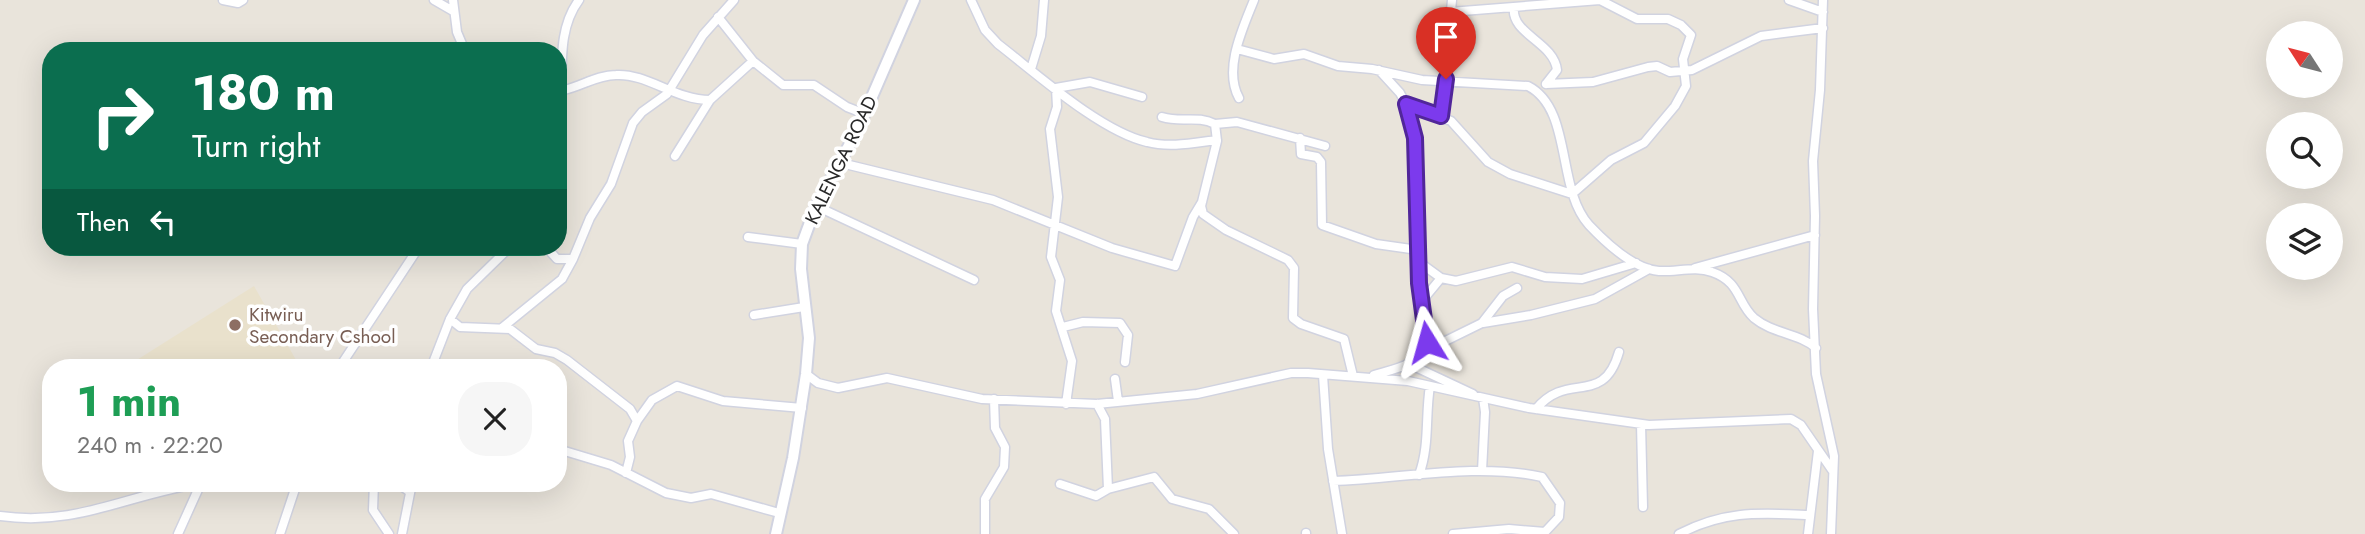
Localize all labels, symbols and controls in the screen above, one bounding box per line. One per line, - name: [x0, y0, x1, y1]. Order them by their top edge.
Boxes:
- pin: [1416, 7, 1476, 79]
- icon: arrive: [1427, 18, 1465, 56]
- north arrow: [2266, 21, 2343, 98]
- map controls: [2266, 21, 2343, 280]
- text: 180 m: [192, 58, 335, 128]
- icon: right: [77, 70, 168, 161]
- street label: KALENGA ROAD: [798, 91, 884, 229]
- button: search: [2266, 112, 2343, 189]
- text: Turn right: [192, 123, 321, 169]
- text: Then: [77, 203, 130, 241]
- icon: left: [144, 203, 182, 241]
- button: layers: [2266, 203, 2343, 280]
- place label: Kitwiru Secondary Cshool: [249, 301, 396, 350]
- position arrow: [1390, 305, 1464, 379]
- marker: Kitwiru Secondary Cshool: [227, 317, 243, 333]
- text: 1 min: [77, 371, 181, 432]
- button: close: [458, 382, 532, 456]
- text: 240 m · 22:20: [77, 428, 223, 462]

